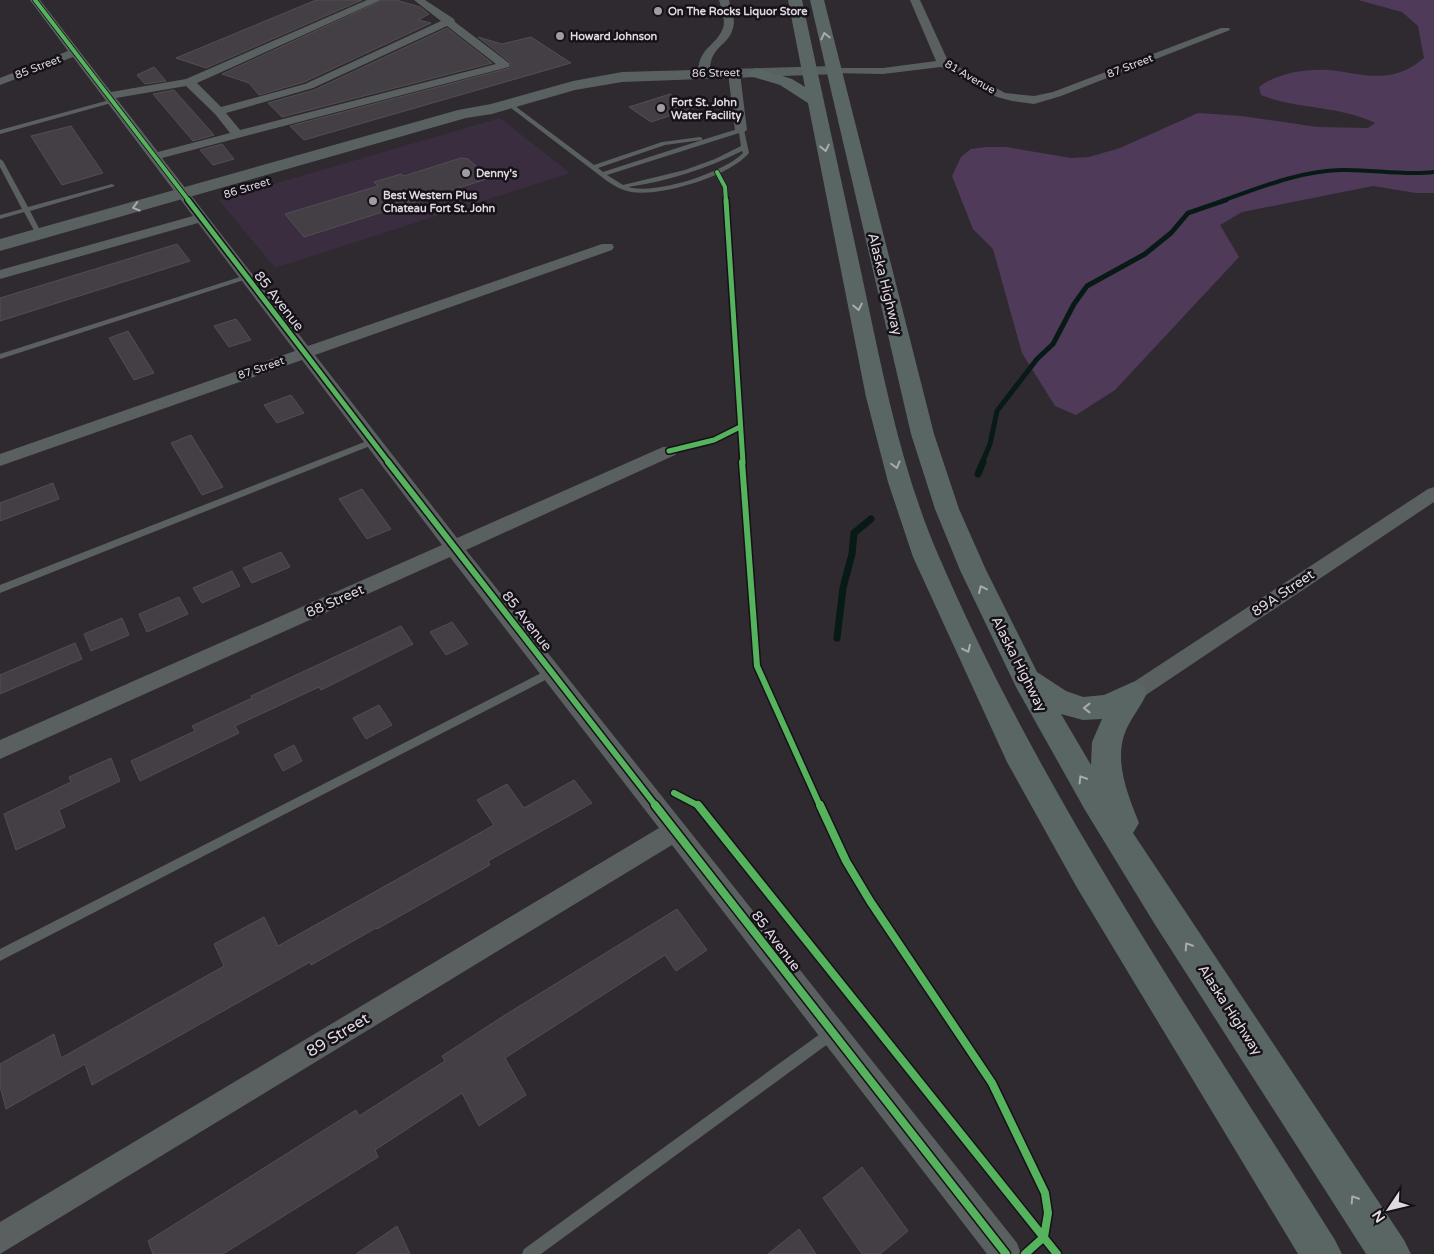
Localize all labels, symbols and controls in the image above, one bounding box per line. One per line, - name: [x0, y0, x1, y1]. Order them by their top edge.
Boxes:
- marker: On The Rocks Liquor Store: [652, 5, 664, 17]
- place label: On The Rocks Liquor Store: [668, 5, 808, 19]
- marker: Howard Johnson: [554, 30, 566, 42]
- place label: Howard Johnson: [570, 30, 658, 43]
- one-way arrow: [820, 31, 831, 40]
- street label: 87 Street: [1105, 51, 1155, 81]
- street label: 85 Street: [13, 52, 63, 82]
- street label: 81 Avenue: [942, 57, 998, 97]
- street label: 86 Street: [692, 66, 740, 80]
- place label: Fort St. John Water Facility: [671, 96, 741, 123]
- marker: Fort St. John Water Facility: [655, 102, 667, 114]
- one-way arrow: [819, 144, 830, 152]
- marker: Denny's: [460, 167, 472, 179]
- place label: Denny's: [476, 167, 518, 181]
- street label: 86 Street: [222, 175, 272, 201]
- place label: Best Western Plus Chateau Fort St. John: [383, 189, 496, 215]
- marker: Best Western Plus Chateau Fort St. John: [367, 195, 379, 207]
- one-way arrow: [133, 201, 141, 211]
- street label: Alaska Highway: [864, 231, 906, 337]
- street label: 85 Avenue: [250, 268, 308, 334]
- one-way arrow: [852, 303, 863, 312]
- street label: 87 Street: [236, 354, 286, 382]
- one-way arrow: [890, 461, 900, 469]
- street label: 89A Street: [1249, 566, 1318, 620]
- street label: 88 Street: [304, 581, 367, 621]
- one-way arrow: [978, 585, 989, 594]
- street label: 85 Avenue: [498, 588, 556, 654]
- street label: Alaska Highway: [988, 613, 1051, 715]
- one-way arrow: [961, 644, 972, 653]
- one-way arrow: [1083, 702, 1091, 713]
- one-way arrow: [1078, 776, 1088, 785]
- street label: 85 Avenue: [748, 907, 804, 975]
- one-way arrow: [1184, 942, 1194, 951]
- street label: Alaska Highway: [1194, 961, 1266, 1059]
- street label: 89 Street: [303, 1008, 373, 1062]
- north arrow: [1364, 1184, 1414, 1234]
- one-way arrow: [1350, 1195, 1360, 1204]
- text: N: [1369, 1207, 1389, 1226]

